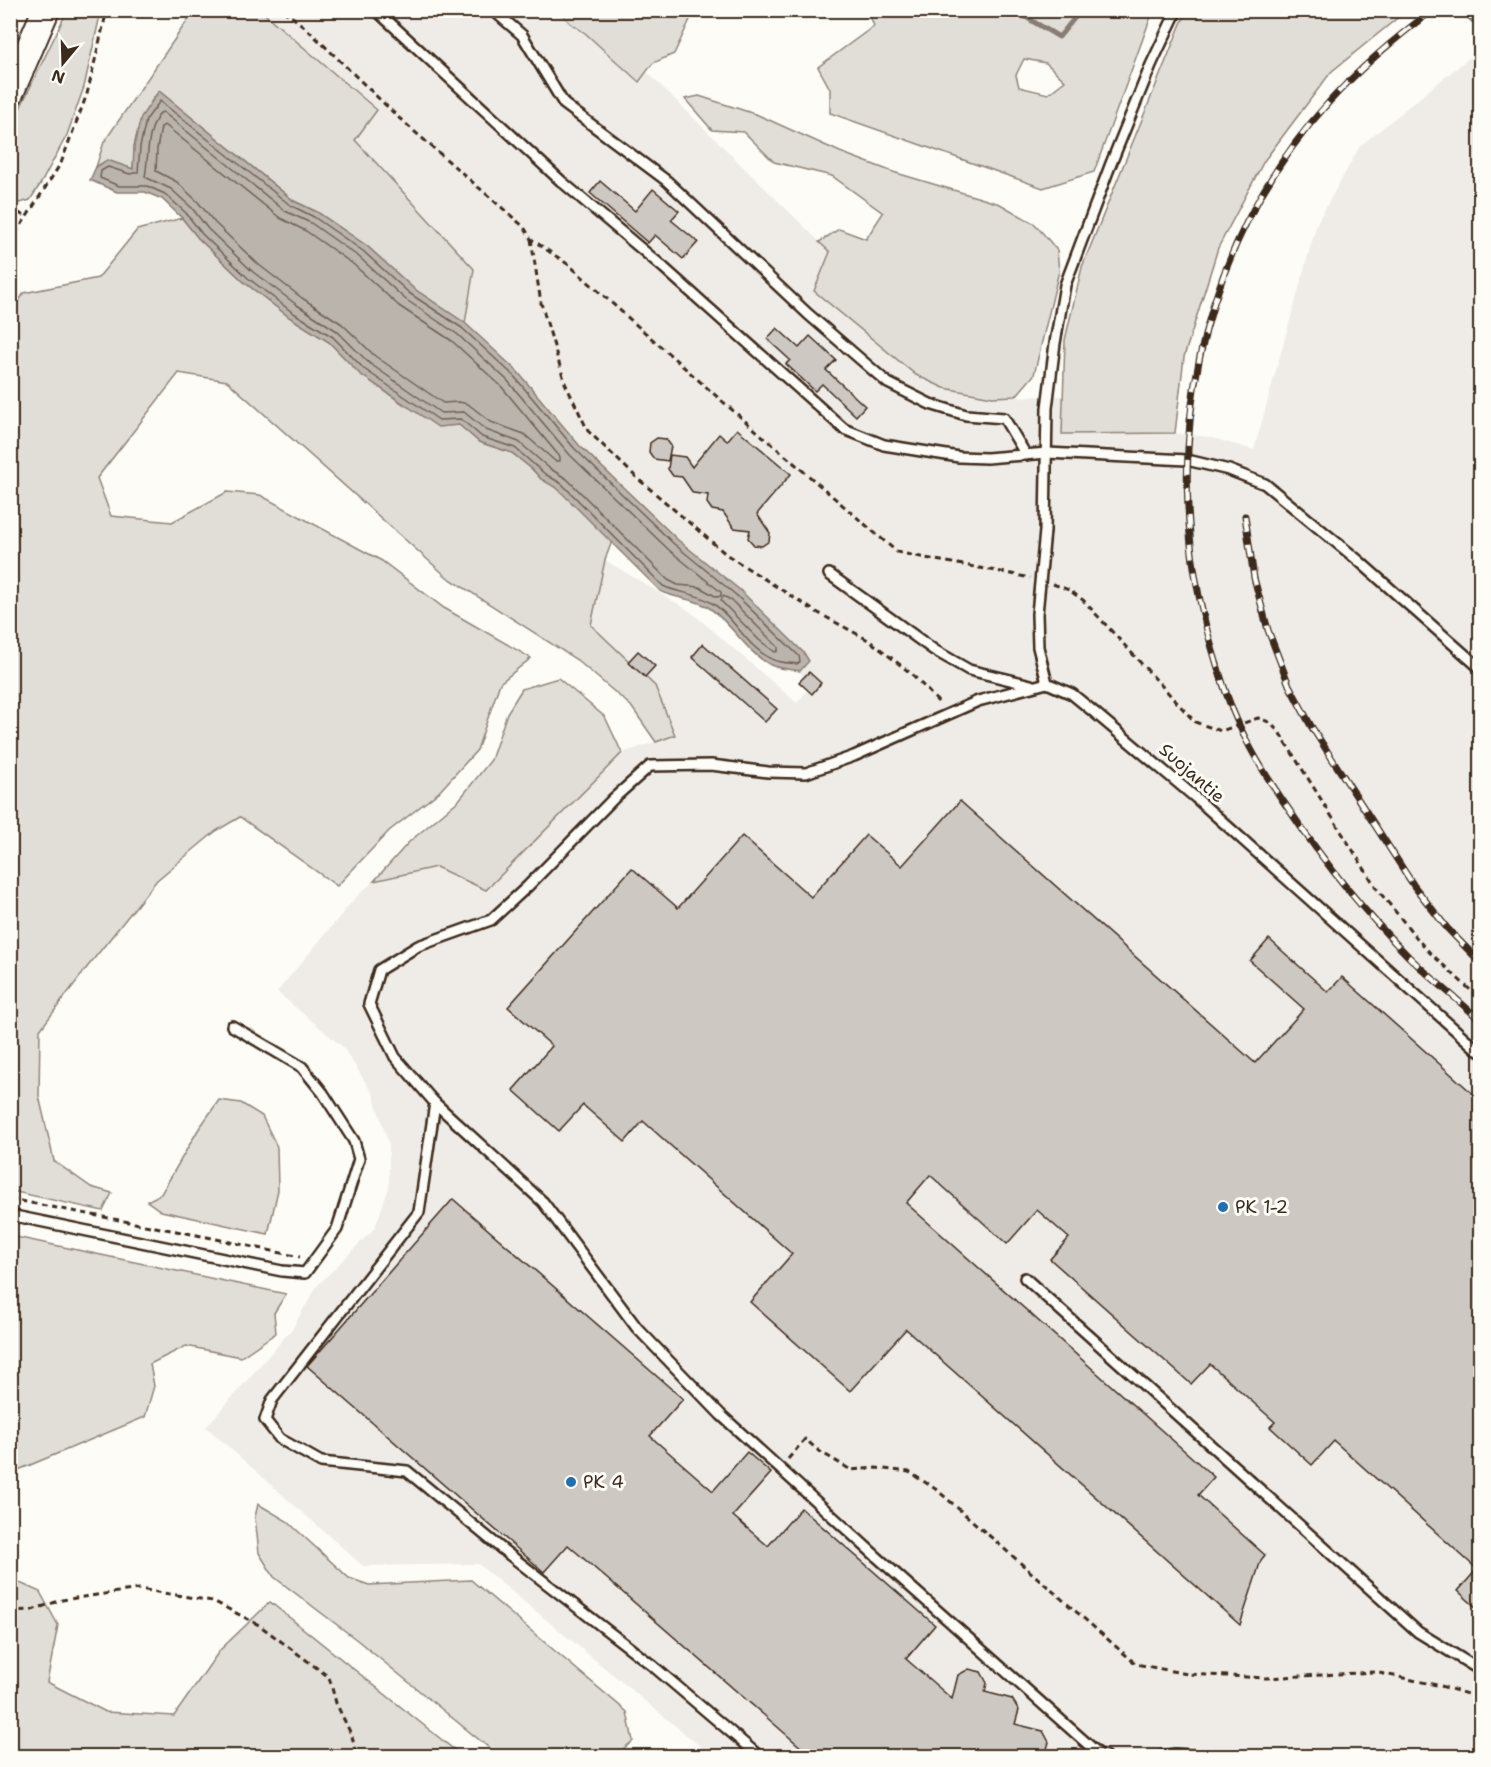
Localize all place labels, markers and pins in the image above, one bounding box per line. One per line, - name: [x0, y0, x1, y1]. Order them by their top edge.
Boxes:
- place label: PK 1-2: [1235, 1195, 1288, 1219]
- marker: PK 1-2: [1216, 1200, 1230, 1214]
- place label: PK 4: [583, 1470, 624, 1494]
- marker: PK 4: [564, 1475, 578, 1489]

